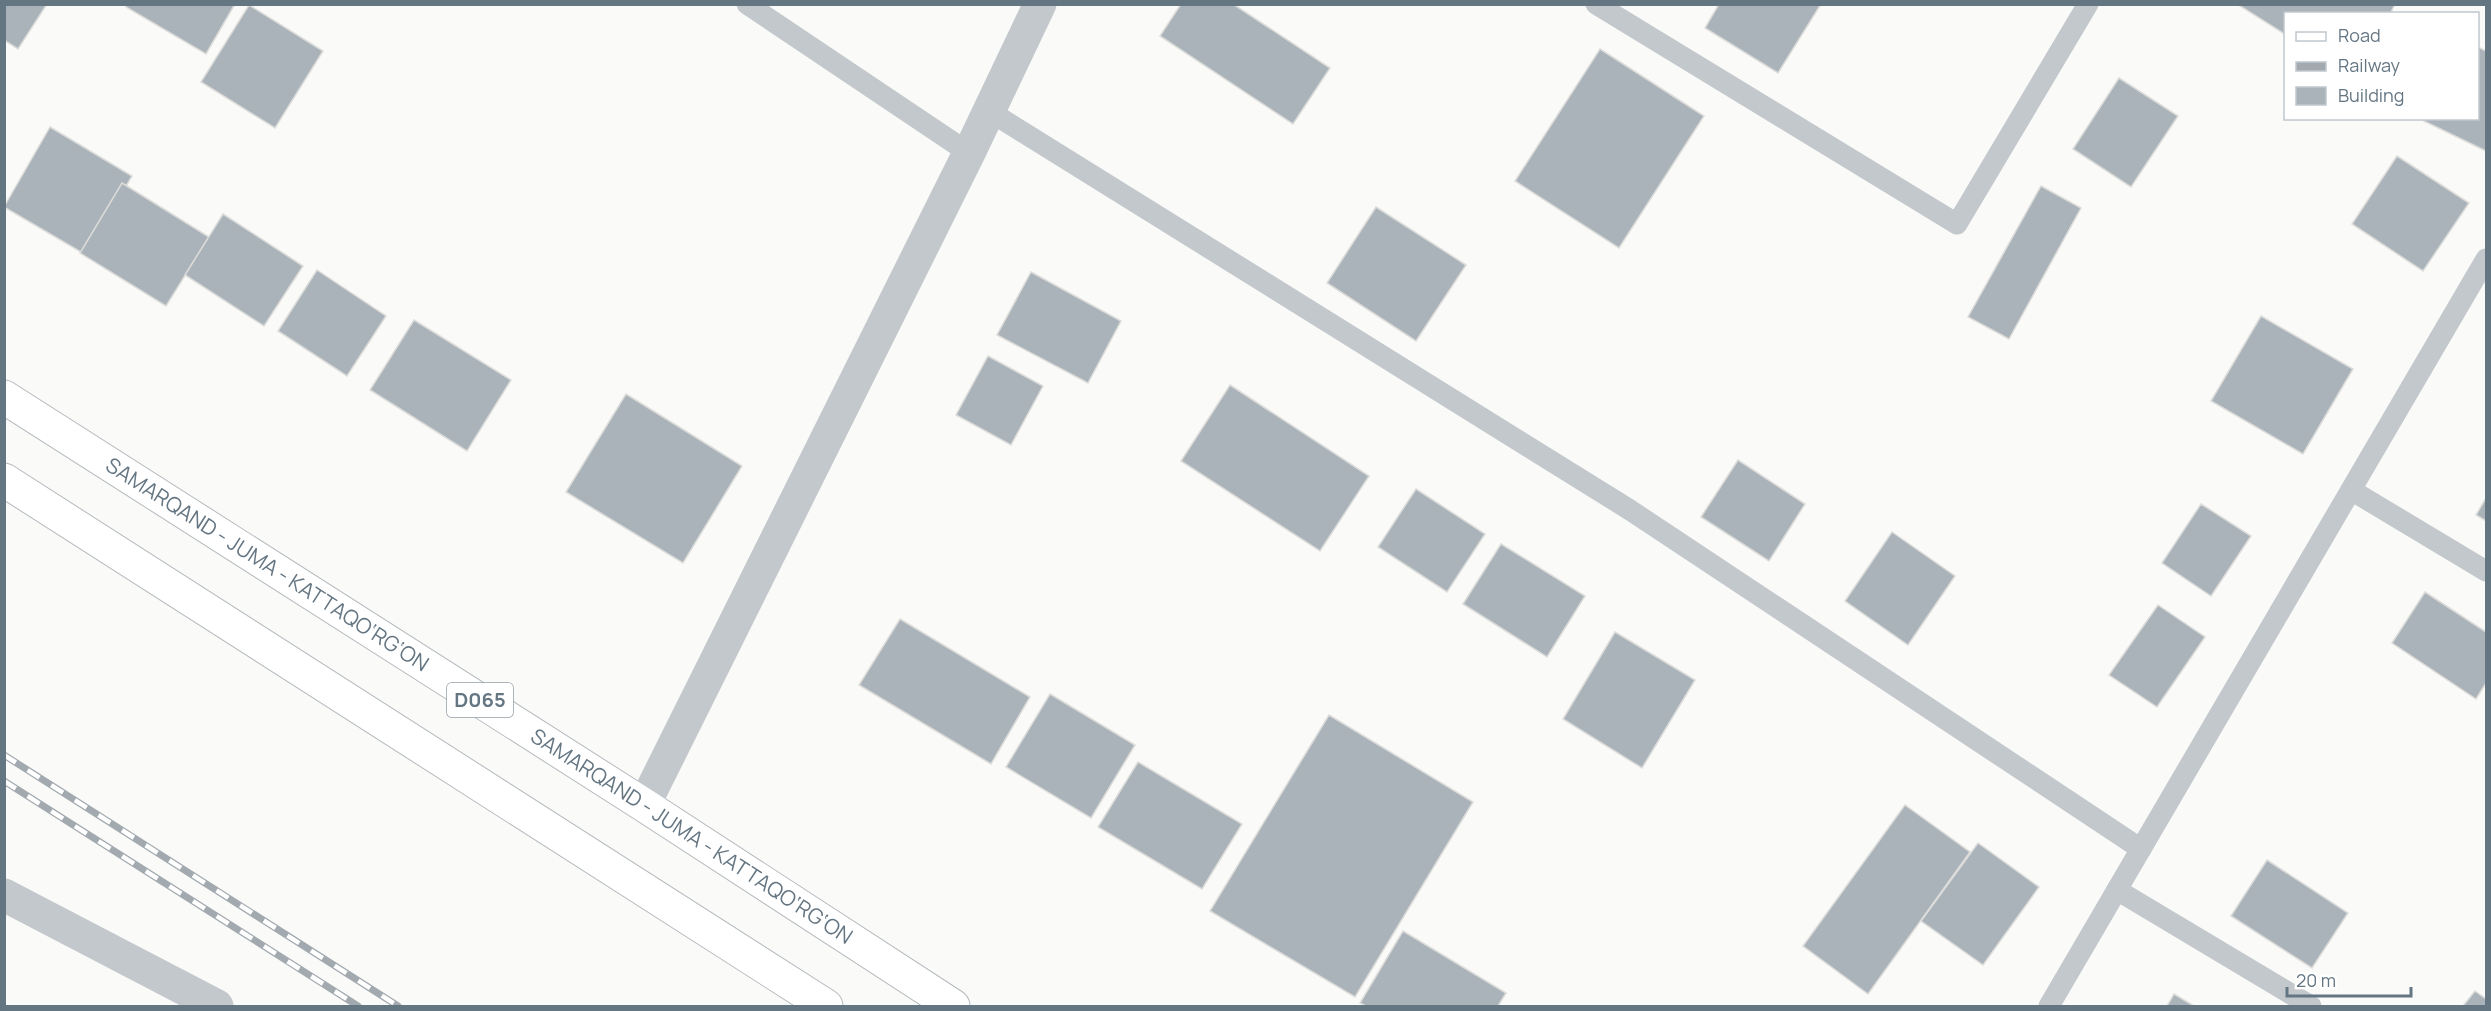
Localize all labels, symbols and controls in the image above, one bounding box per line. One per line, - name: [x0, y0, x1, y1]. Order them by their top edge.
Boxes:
- legend: [2284, 12, 2479, 120]
- text: Road: [2338, 23, 2381, 47]
- text: Railway: [2338, 53, 2400, 77]
- text: Building: [2338, 83, 2404, 107]
- street label: SAMARQAND - JUMA - KATTAQO‘RG‘ON: [101, 451, 434, 677]
- road number: D065: [447, 683, 513, 717]
- street label: SAMARQAND - JUMA - KATTAQO‘RG‘ON: [526, 721, 858, 950]
- scale bar: [2287, 960, 2412, 998]
- text: 20 m: [2296, 968, 2336, 992]

